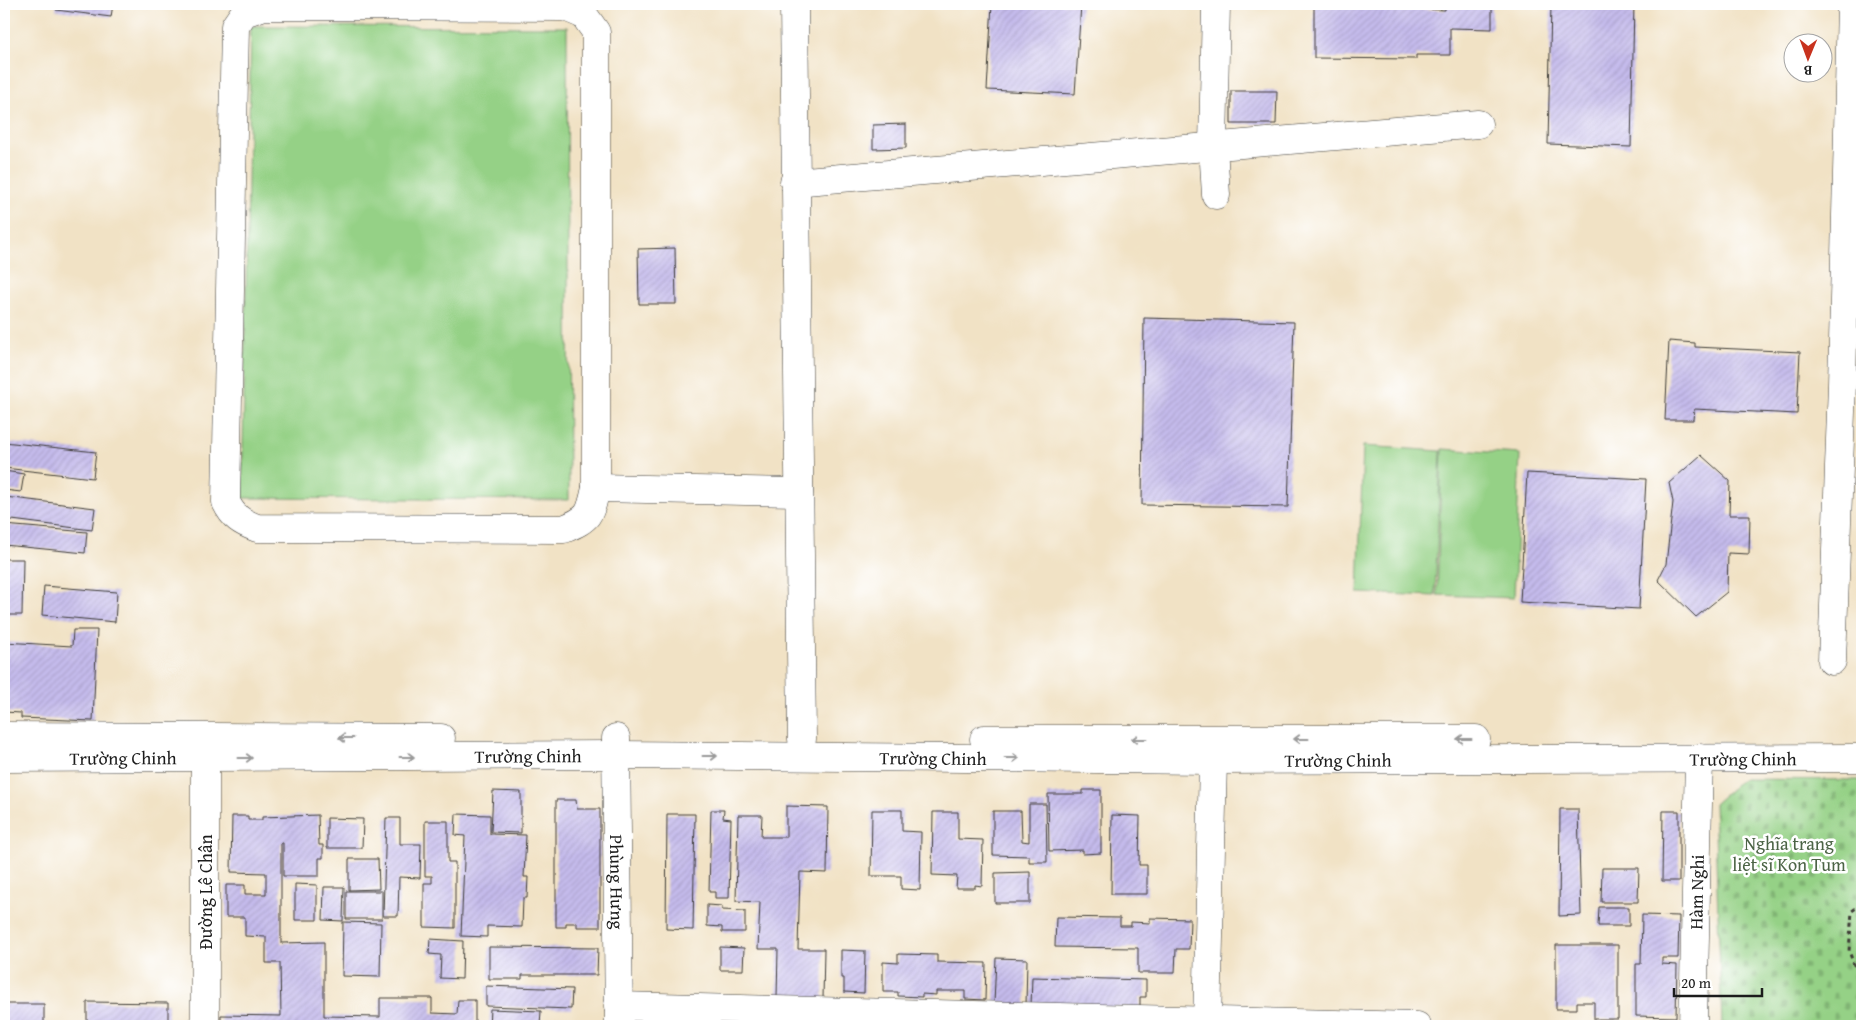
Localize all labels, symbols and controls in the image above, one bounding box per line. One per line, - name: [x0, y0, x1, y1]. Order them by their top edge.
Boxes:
- north arrow: [1784, 32, 1834, 82]
- text: B: [1803, 61, 1812, 81]
- one-way arrow: [338, 733, 354, 743]
- one-way arrow: [1131, 734, 1147, 744]
- one-way arrow: [1293, 734, 1310, 744]
- one-way arrow: [1456, 734, 1472, 744]
- street label: Trường Chinh: [474, 742, 582, 769]
- street label: Trường Chinh: [69, 744, 177, 771]
- street label: Trường Chinh: [879, 744, 987, 772]
- street label: Trường Chinh: [1689, 745, 1797, 772]
- street label: Trường Chinh: [1284, 746, 1392, 773]
- one-way arrow: [702, 751, 718, 761]
- one-way arrow: [399, 752, 415, 762]
- one-way arrow: [236, 753, 253, 763]
- one-way arrow: [1004, 753, 1020, 763]
- park label: Nghĩa trang liệt sĩ Kon Tum: [1732, 830, 1846, 878]
- street label: Đường Lê Chân: [192, 834, 219, 950]
- street label: Phùng Hưng: [604, 834, 631, 930]
- street label: Hàm Nghi: [1682, 854, 1710, 930]
- scale bar: [1674, 965, 1761, 997]
- text: 20 m: [1681, 972, 1712, 993]

